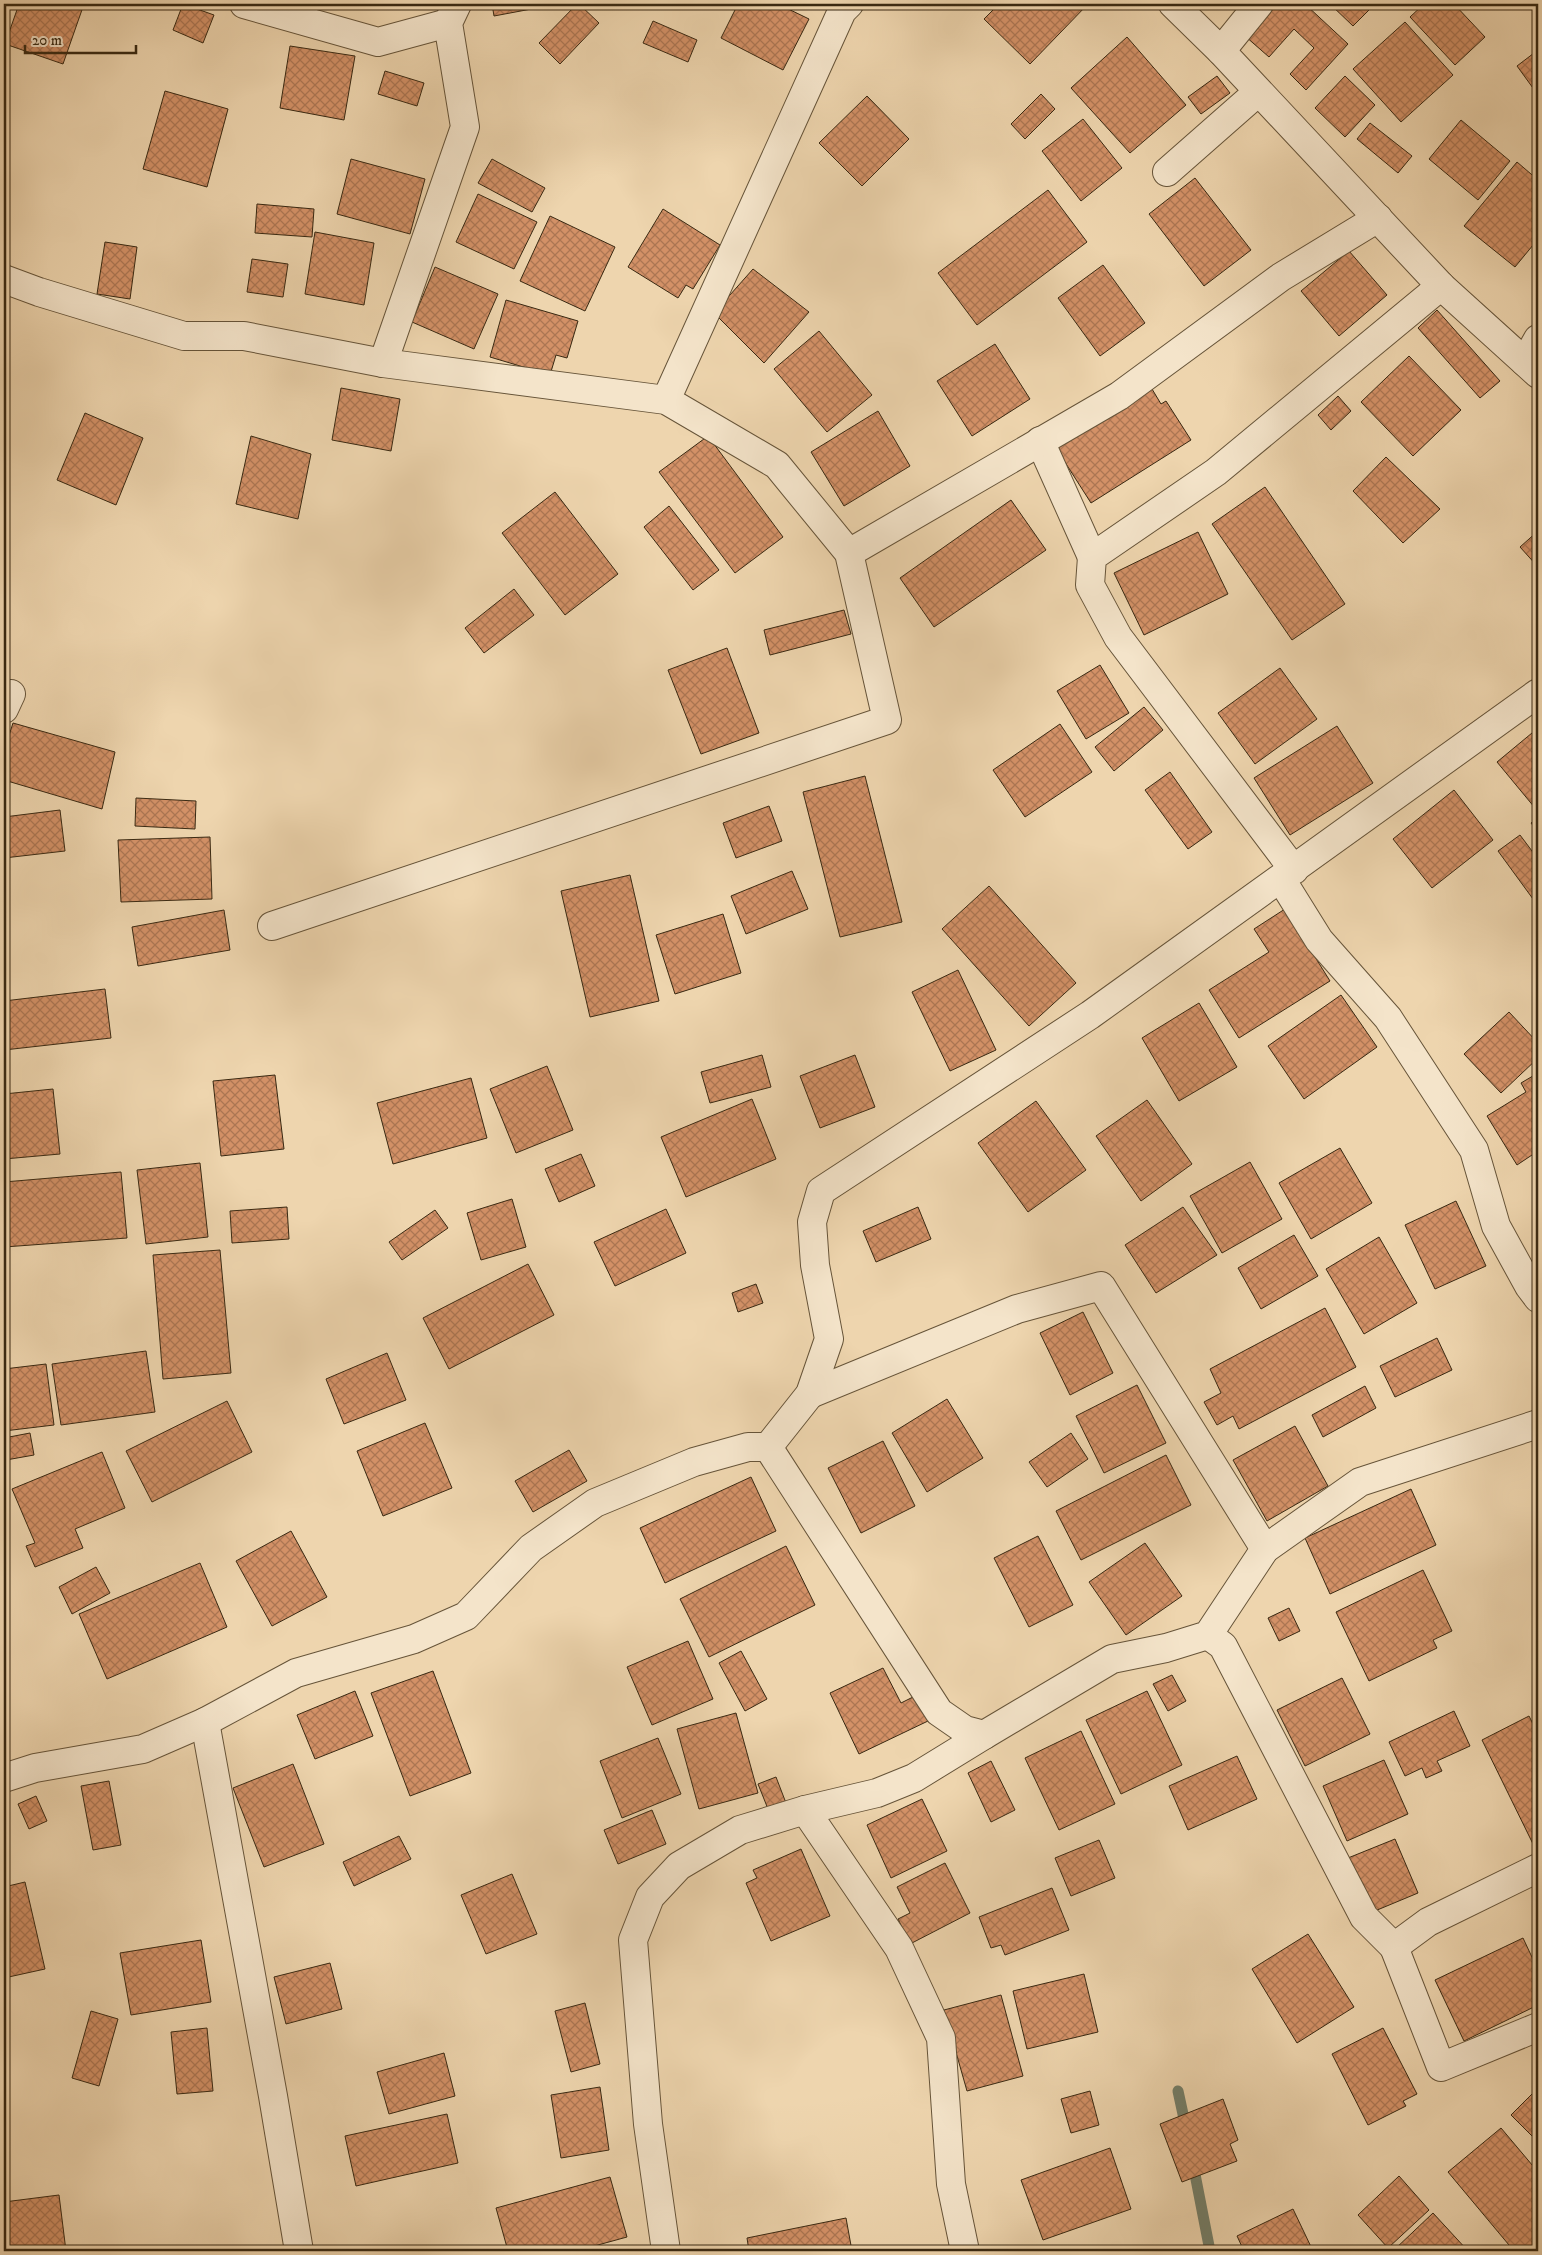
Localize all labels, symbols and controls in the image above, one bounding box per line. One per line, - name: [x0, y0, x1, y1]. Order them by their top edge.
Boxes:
- scale bar: [25, 22, 136, 54]
- text: 20 m: [32, 31, 62, 50]

